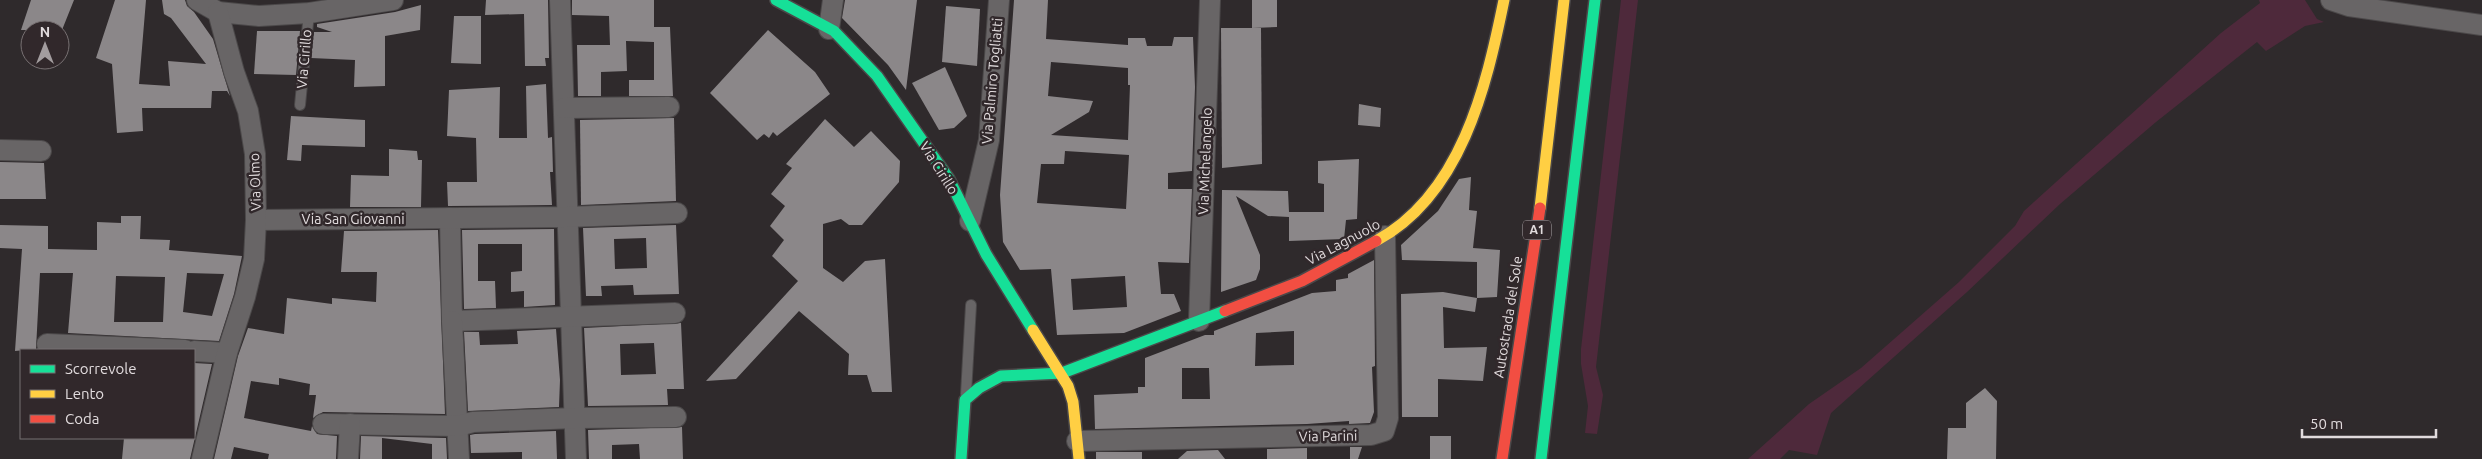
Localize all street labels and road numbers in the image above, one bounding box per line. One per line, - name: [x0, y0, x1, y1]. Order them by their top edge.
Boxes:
- street label: Via Palmiro Togliatti: [979, 17, 1005, 145]
- street label: Via Cirillo: [293, 29, 315, 89]
- street label: Via Michelangelo: [1195, 107, 1215, 215]
- street label: Via Cirillo: [916, 139, 962, 197]
- street label: Via Olmo: [246, 153, 264, 211]
- street label: Via San Giovanni: [301, 211, 405, 227]
- street label: Via Lagnuolo: [1303, 216, 1383, 268]
- road number: A1: [1523, 220, 1551, 240]
- street label: Autostrada del Sole: [1490, 255, 1526, 379]
- street label: Via Parini: [1299, 427, 1357, 445]

